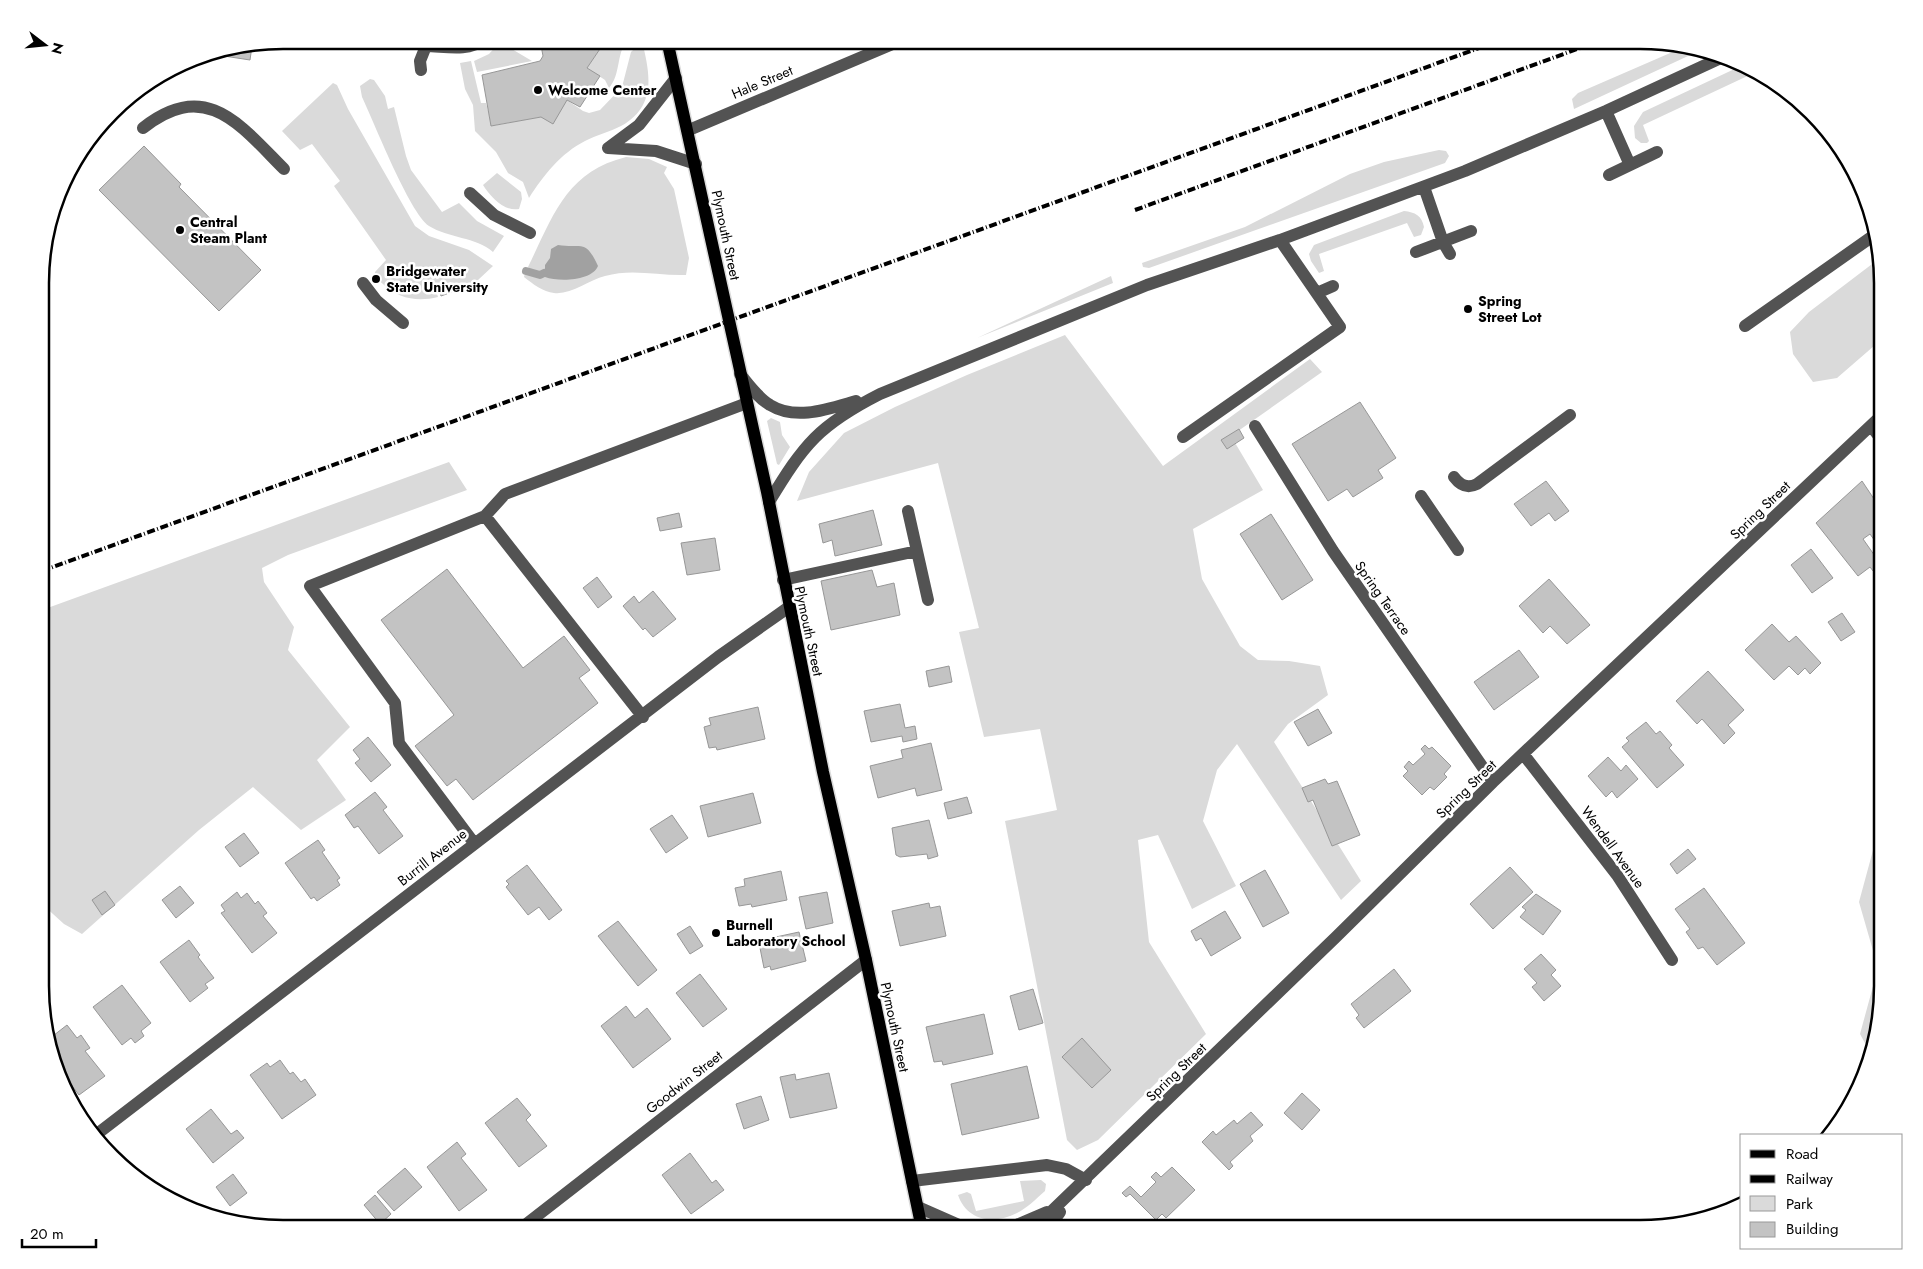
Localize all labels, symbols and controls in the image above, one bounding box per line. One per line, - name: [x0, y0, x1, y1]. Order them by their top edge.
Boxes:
- north arrow: [20, 20, 70, 70]
- text: N: [46, 40, 69, 57]
- street label: Hale Street: [728, 60, 796, 104]
- place label: Welcome Center: [548, 80, 657, 100]
- marker: Welcome Center: [532, 84, 544, 96]
- street label: Plymouth Street: [707, 188, 745, 282]
- place label: Central Steam Plant: [190, 212, 268, 248]
- marker: Central Steam Plant: [174, 224, 186, 236]
- place label: Bridgewater State University: [386, 261, 489, 297]
- marker: Bridgewater State University: [370, 273, 382, 285]
- place label: Spring Street Lot: [1478, 291, 1542, 327]
- marker: Spring Street Lot: [1462, 303, 1474, 315]
- street label: Spring Street: [1725, 476, 1795, 544]
- street label: Spring Terrace: [1350, 557, 1416, 639]
- street label: Plymouth Street: [790, 584, 828, 678]
- street label: Spring Street: [1431, 755, 1501, 823]
- street label: Wendell Avenue: [1576, 802, 1650, 892]
- street label: Burrill Avenue: [393, 824, 471, 890]
- place label: Burnell Laboratory School: [726, 915, 845, 951]
- marker: Burnell Laboratory School: [710, 927, 722, 939]
- street label: Plymouth Street: [876, 980, 914, 1074]
- street label: Spring Street: [1141, 1038, 1211, 1106]
- street label: Goodwin Street: [642, 1045, 727, 1118]
- legend: [1740, 1134, 1903, 1249]
- text: Road: [1786, 1143, 1818, 1165]
- text: Railway: [1786, 1168, 1833, 1190]
- text: Park: [1786, 1193, 1813, 1215]
- scale bar: [22, 1216, 96, 1248]
- text: Building: [1786, 1218, 1838, 1240]
- text: 20 m: [30, 1223, 64, 1245]

